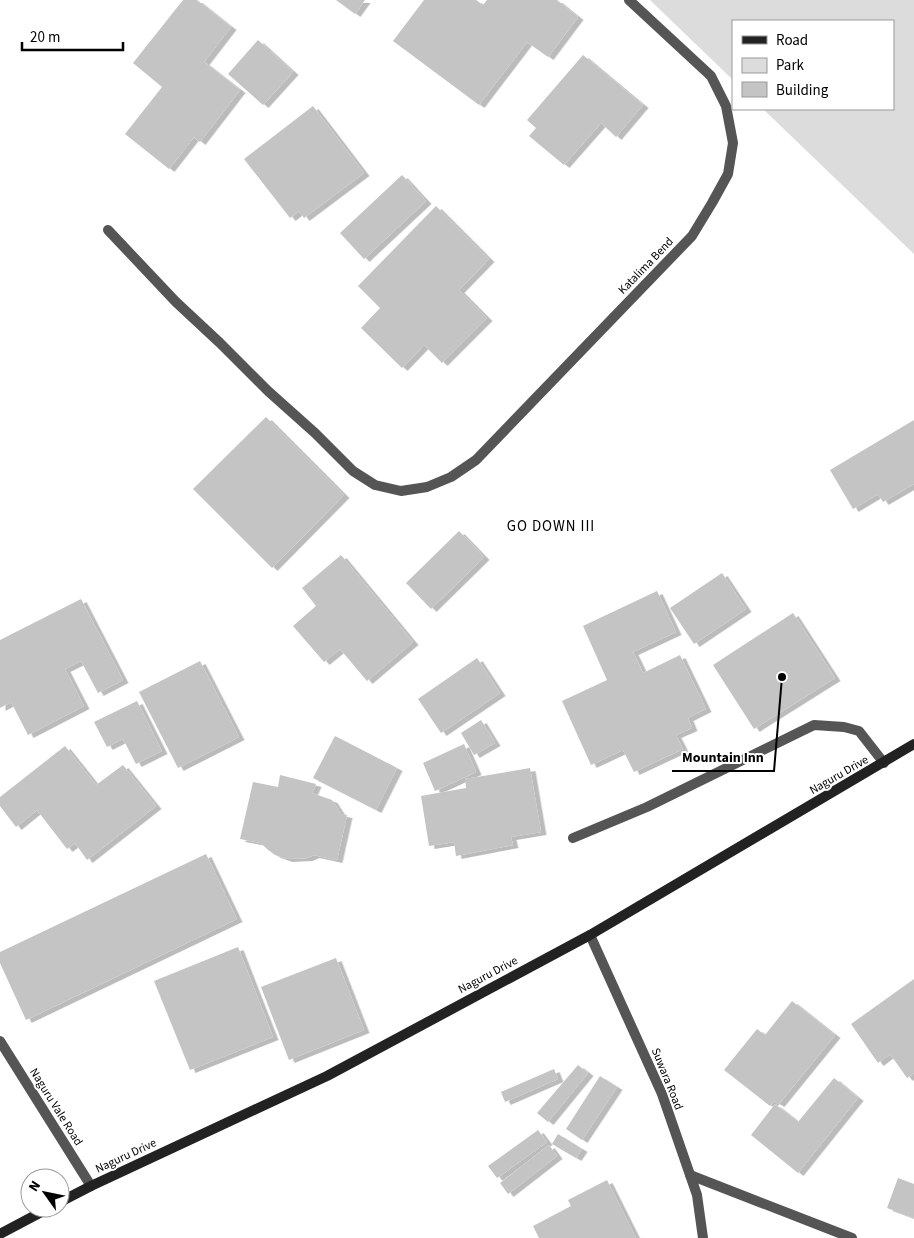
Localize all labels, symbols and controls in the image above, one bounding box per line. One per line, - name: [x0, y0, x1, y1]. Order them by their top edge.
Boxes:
- scale bar: [22, 20, 124, 52]
- legend: [732, 20, 894, 110]
- text: 20 m: [30, 27, 60, 48]
- text: Road: [776, 30, 808, 51]
- text: Park: [776, 55, 805, 76]
- text: Building: [776, 80, 829, 101]
- street label: Katalima Bend: [614, 234, 678, 298]
- district label: GO DOWN III: [507, 516, 595, 537]
- callout: Mountain Inn: [672, 742, 774, 771]
- text: Mountain Inn: [682, 748, 764, 768]
- street label: Naguru Drive: [806, 751, 872, 799]
- street label: Naguru Drive: [455, 952, 521, 998]
- street label: Suwara Road: [647, 1045, 687, 1113]
- street label: Naguru Vale Road: [25, 1065, 87, 1149]
- street label: Naguru Drive: [93, 1134, 159, 1178]
- north arrow: [20, 1168, 70, 1218]
- text: N: [24, 1177, 46, 1196]

